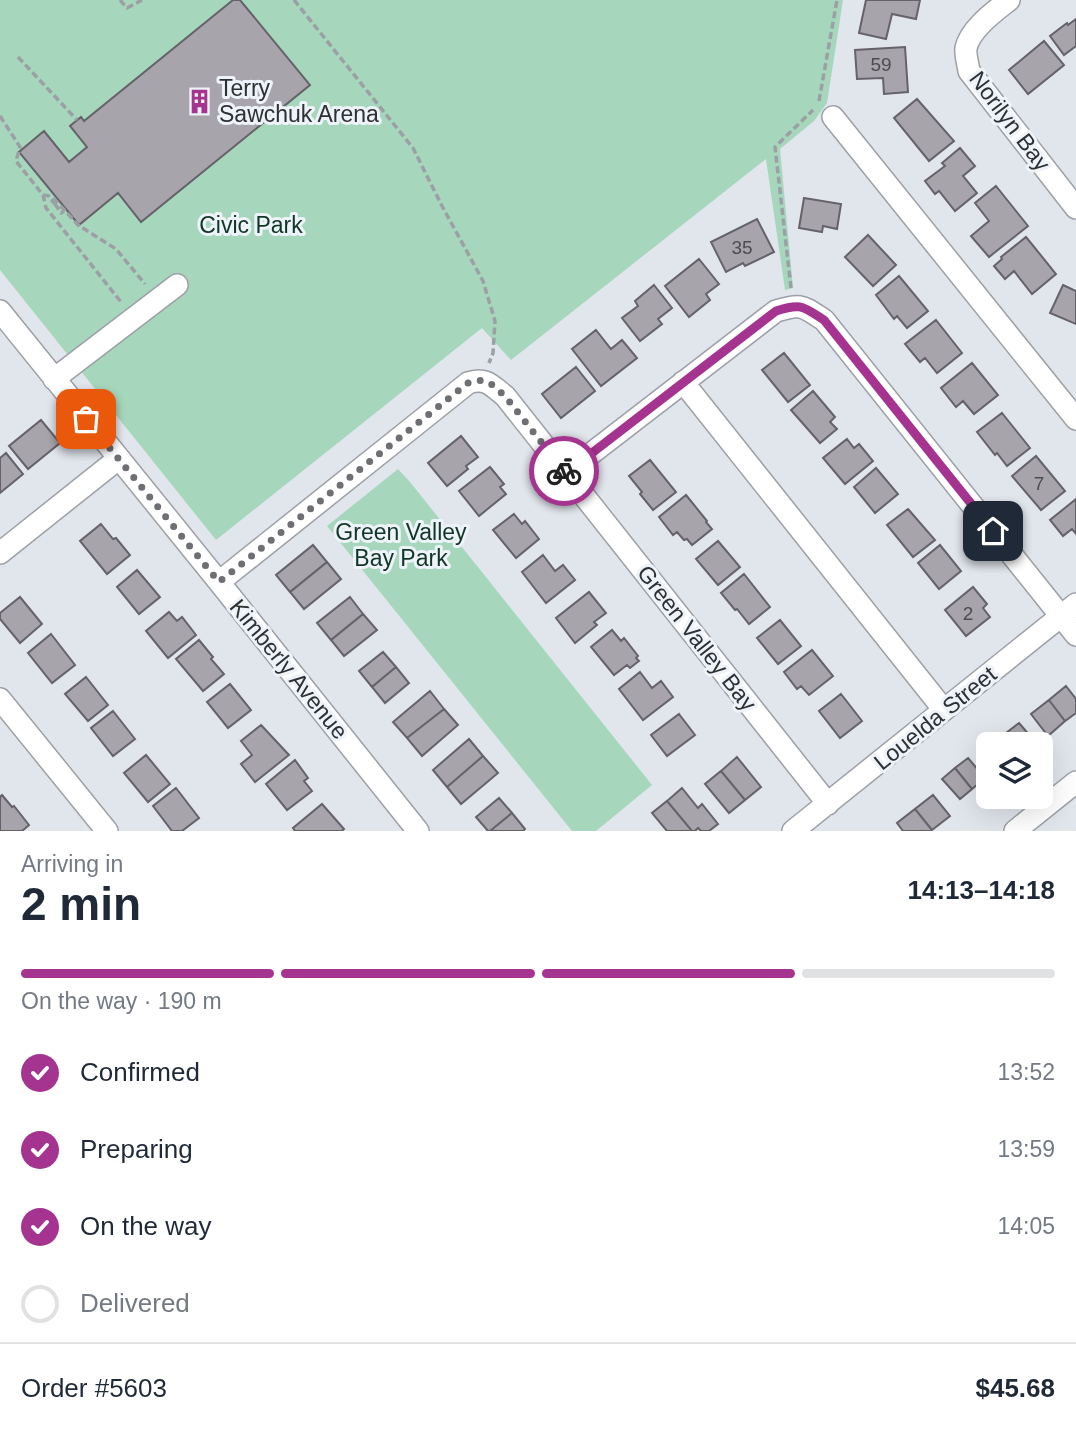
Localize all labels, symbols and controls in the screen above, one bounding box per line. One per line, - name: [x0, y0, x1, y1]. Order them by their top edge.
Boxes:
- house number: 59: [870, 54, 892, 75]
- street label: Norilyn Bay: [964, 66, 1056, 176]
- place label: Terry Sawchuk Arena: [219, 75, 379, 127]
- building icon: Terry Sawchuk Arena: [185, 87, 213, 115]
- park label: Civic Park: [199, 212, 303, 238]
- house number: 35: [731, 237, 753, 258]
- pin: [56, 389, 116, 449]
- icon: bag: [67, 400, 105, 438]
- courier: [529, 436, 599, 506]
- icon: bike: [545, 452, 583, 490]
- house number: 7: [1034, 473, 1044, 494]
- pin: [963, 501, 1023, 561]
- icon: home: [974, 512, 1012, 550]
- park label: Green Valley Bay Park: [335, 519, 467, 571]
- street label: Green Valley Bay: [632, 560, 762, 716]
- street label: Kimberly Avenue: [225, 594, 353, 744]
- house number: 2: [963, 603, 973, 624]
- street label: Louelda Street: [869, 660, 1002, 775]
- map controls: [976, 732, 1053, 809]
- button: layers: [976, 732, 1053, 809]
- text: Arriving in: [21, 851, 123, 877]
- text: 14:13–14:18: [908, 875, 1055, 905]
- text: 2 min: [21, 878, 141, 930]
- text: On the way · 190 m: [21, 988, 222, 1014]
- icon: check: [21, 1054, 59, 1092]
- text: Confirmed: [80, 1057, 200, 1087]
- text: 13:52: [997, 1059, 1055, 1085]
- icon: check: [21, 1131, 59, 1169]
- text: Preparing: [80, 1134, 193, 1164]
- text: 13:59: [997, 1136, 1055, 1162]
- icon: check: [21, 1208, 59, 1246]
- text: On the way: [80, 1211, 212, 1241]
- text: 14:05: [997, 1213, 1055, 1239]
- text: Delivered: [80, 1288, 190, 1318]
- text: Order #5603: [21, 1373, 167, 1403]
- text: $45.68: [975, 1373, 1055, 1403]

